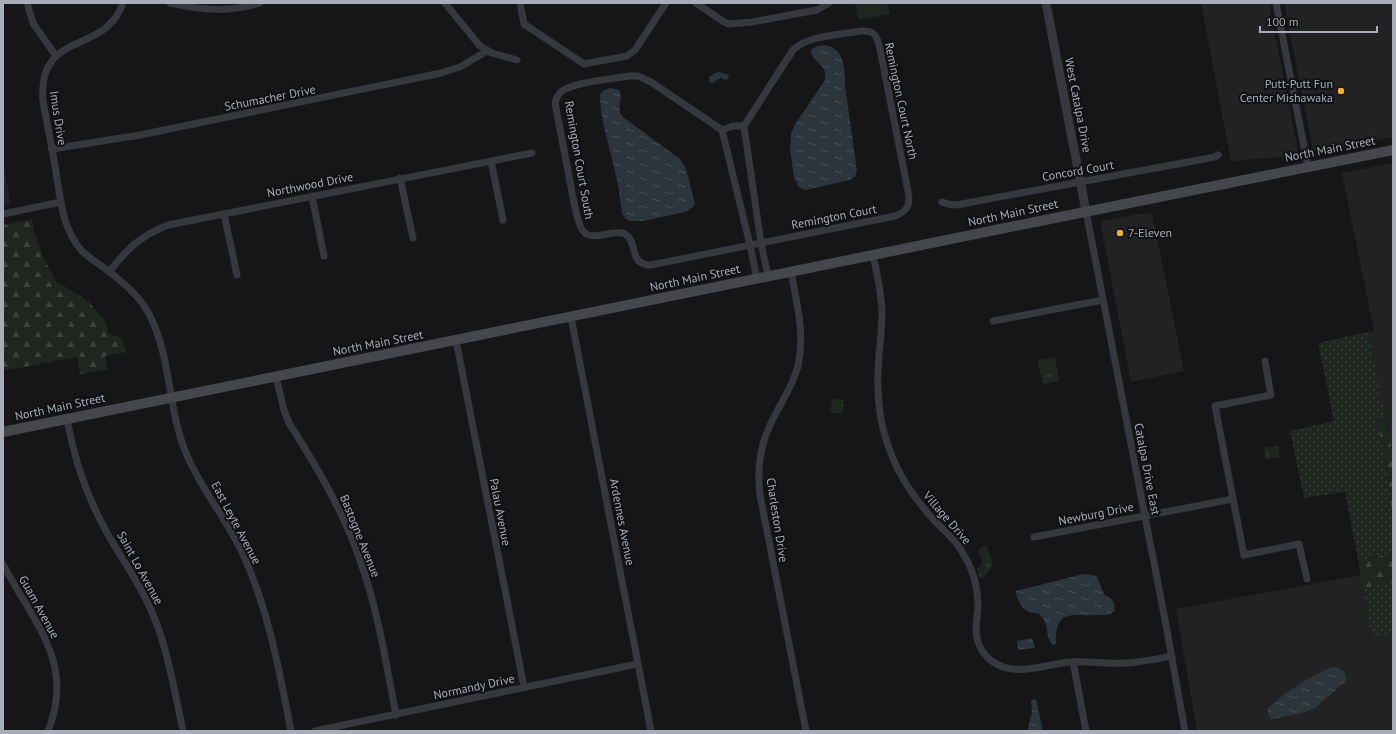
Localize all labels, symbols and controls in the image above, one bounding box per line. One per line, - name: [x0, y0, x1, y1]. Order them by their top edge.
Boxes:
- scale bar: [1260, 8, 1377, 34]
- text: 100 m: [1266, 14, 1299, 29]
- street label: Remington Court North: [882, 41, 921, 161]
- street label: West Catalpa Drive: [1062, 56, 1095, 154]
- place label: Putt-Putt Fun Center Mishawaka: [1240, 76, 1333, 105]
- street label: Schumacher Drive: [223, 81, 317, 114]
- marker: Putt-Putt Fun Center Mishawaka: [1336, 86, 1346, 96]
- street label: Imus Drive: [47, 90, 70, 146]
- street label: Remington Court South: [562, 100, 597, 220]
- street label: North Main Street: [1283, 132, 1376, 165]
- street label: Concord Court: [1041, 157, 1115, 184]
- street label: Northwood Drive: [265, 169, 354, 200]
- street label: North Main Street: [966, 196, 1059, 229]
- street label: Remington Court: [790, 201, 878, 232]
- place label: 7-Eleven: [1128, 225, 1172, 240]
- marker: 7-Eleven: [1115, 228, 1125, 238]
- street label: North Main Street: [648, 261, 741, 294]
- street label: North Main Street: [331, 326, 424, 359]
- street label: North Main Street: [13, 390, 106, 423]
- street label: Catalpa Drive East: [1131, 422, 1164, 516]
- street label: Palau Avenue: [487, 477, 514, 547]
- street label: Ardennes Avenue: [607, 477, 638, 567]
- street label: Charleston Drive: [763, 477, 792, 563]
- street label: East Leyte Avenue: [208, 479, 265, 567]
- street label: Village Drive: [920, 487, 975, 547]
- street label: Bastogne Avenue: [337, 492, 384, 579]
- street label: Newburg Drive: [1057, 499, 1135, 528]
- street label: Saint Lo Avenue: [114, 528, 167, 607]
- street label: Guam Avenue: [16, 573, 63, 641]
- street label: Normandy Drive: [432, 671, 516, 702]

